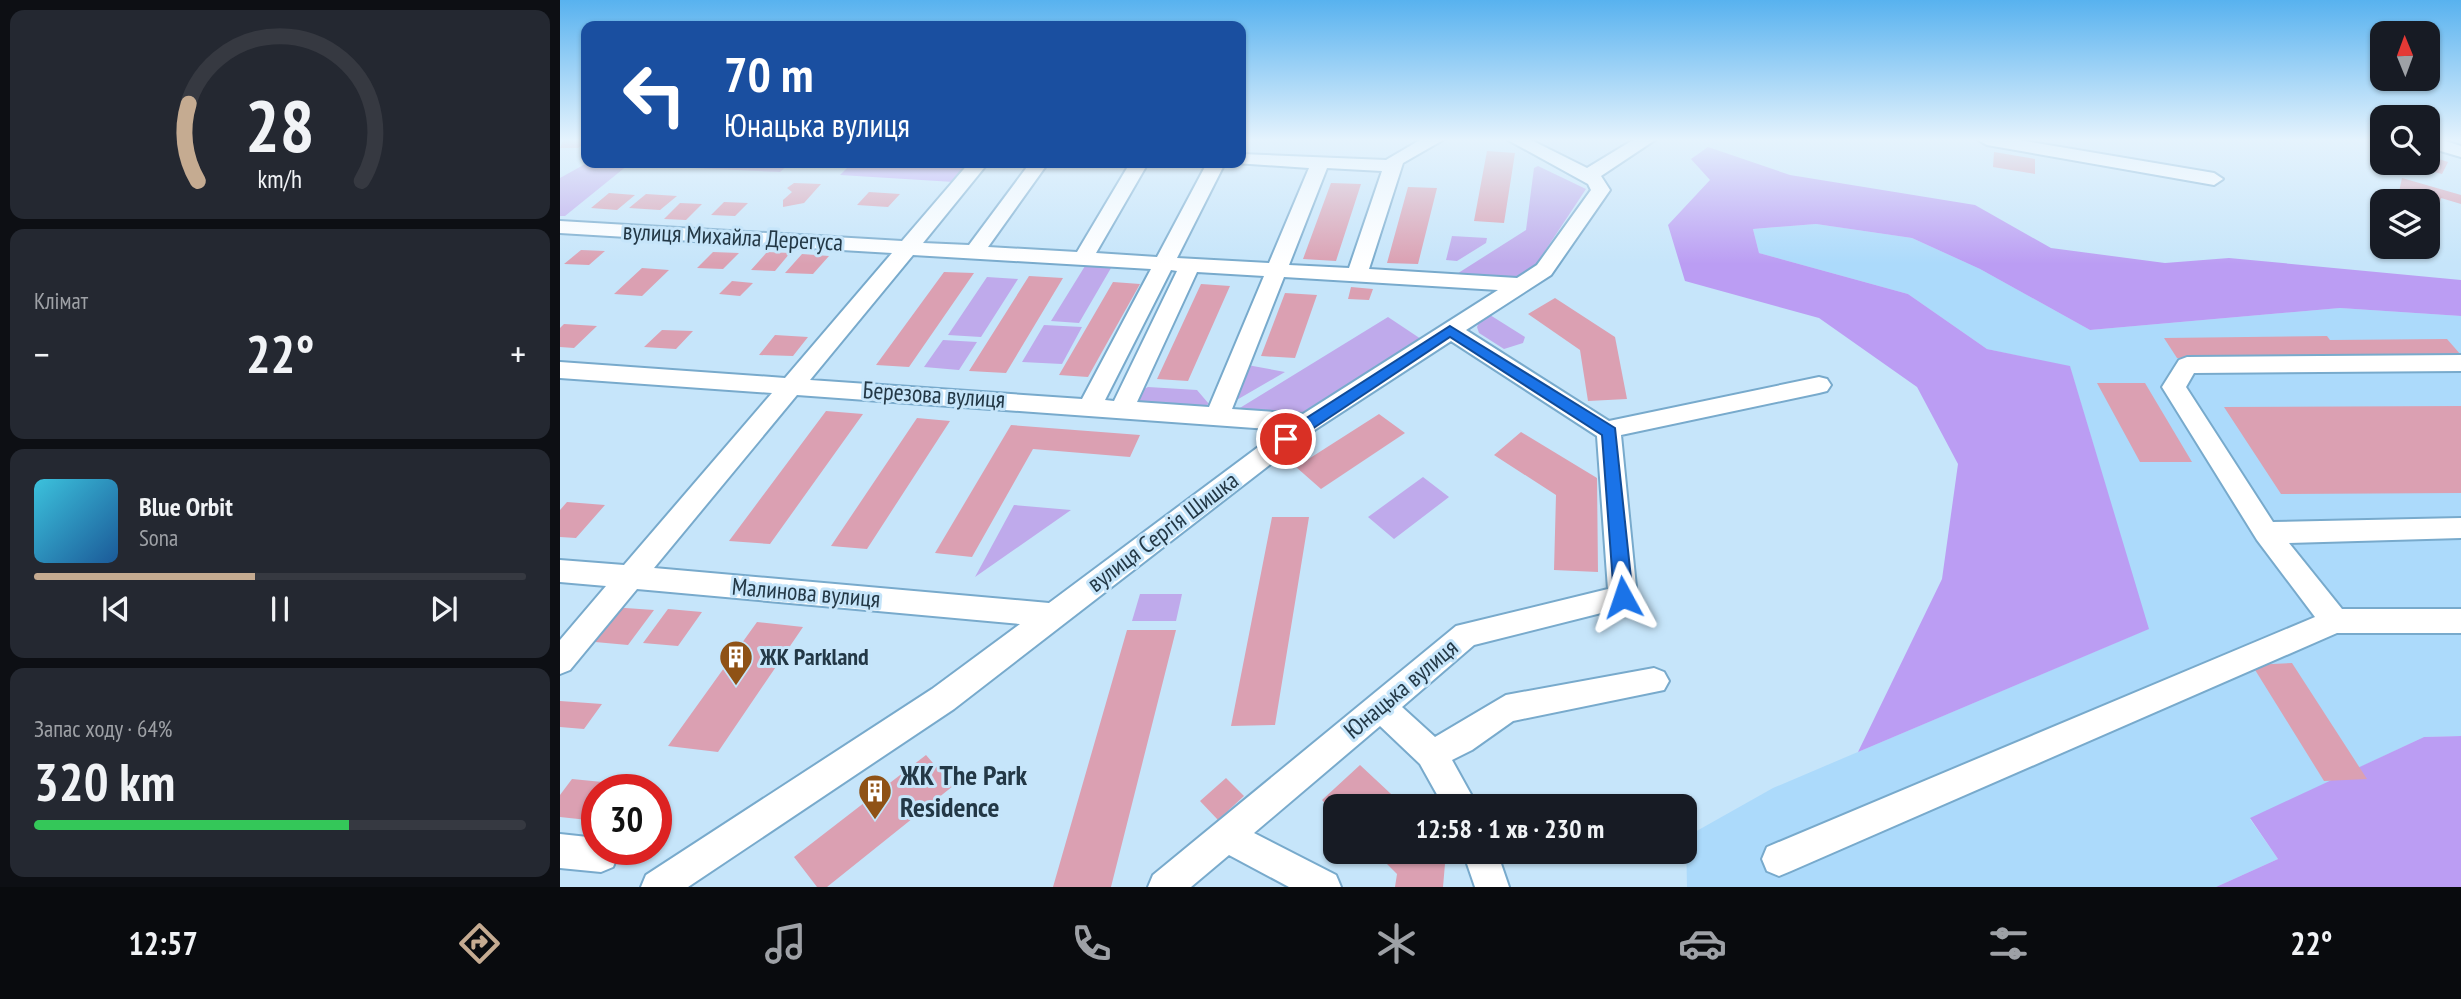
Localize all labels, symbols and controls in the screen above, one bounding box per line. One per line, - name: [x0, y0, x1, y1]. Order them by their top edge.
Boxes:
- north arrow: [2370, 21, 2440, 91]
- map controls: [2370, 21, 2440, 259]
- text: 70 m: [724, 42, 813, 106]
- icon: left: [609, 49, 700, 140]
- text: 28: [245, 77, 315, 171]
- text: Юнацька вулиця: [724, 104, 910, 146]
- button: search: [2370, 105, 2440, 175]
- text: km/h: [258, 162, 302, 194]
- button: layers: [2370, 189, 2440, 259]
- street label: вулиця Михайла Дерегуса: [622, 215, 844, 258]
- text: Клімат: [34, 286, 88, 315]
- text: 22°: [246, 320, 314, 387]
- text: −: [34, 329, 50, 378]
- text: +: [510, 329, 526, 378]
- street label: Березова вулиця: [862, 374, 1006, 415]
- pin: [1256, 409, 1316, 469]
- icon: arrive: [1267, 420, 1305, 458]
- street label: вулиця Сергія Шишка: [1081, 465, 1245, 599]
- text: Blue Orbit: [139, 490, 233, 523]
- text: Sona: [139, 523, 178, 552]
- position arrow: [1586, 560, 1660, 634]
- street label: Малинова вулиця: [731, 571, 882, 614]
- icon: previous: [97, 590, 135, 628]
- icon: pause: [261, 590, 299, 628]
- icon: next: [425, 590, 463, 628]
- street label: Юнацька вулиця: [1337, 632, 1464, 745]
- building icon: ЖК Parkland: [717, 638, 755, 687]
- place label: ЖК Parkland: [759, 641, 869, 672]
- text: Запас ходу · 64%: [34, 714, 172, 743]
- text: 320 km: [34, 748, 175, 815]
- place label: ЖК The Park Residence: [899, 756, 1028, 825]
- building icon: ЖК The Park Residence: [856, 772, 894, 821]
- speed limit sign: 30: [581, 774, 672, 865]
- text: 12:58 · 1 хв · 230 m: [1416, 812, 1604, 845]
- icon: directions: [455, 919, 504, 968]
- icon: music: [761, 919, 810, 968]
- icon: phone: [1067, 919, 1116, 968]
- icon: climate: [1372, 919, 1421, 968]
- icon: car: [1678, 919, 1727, 968]
- icon: filters: [1984, 919, 2033, 968]
- text: 12:57: [128, 922, 198, 964]
- text: 22°: [2290, 922, 2333, 964]

